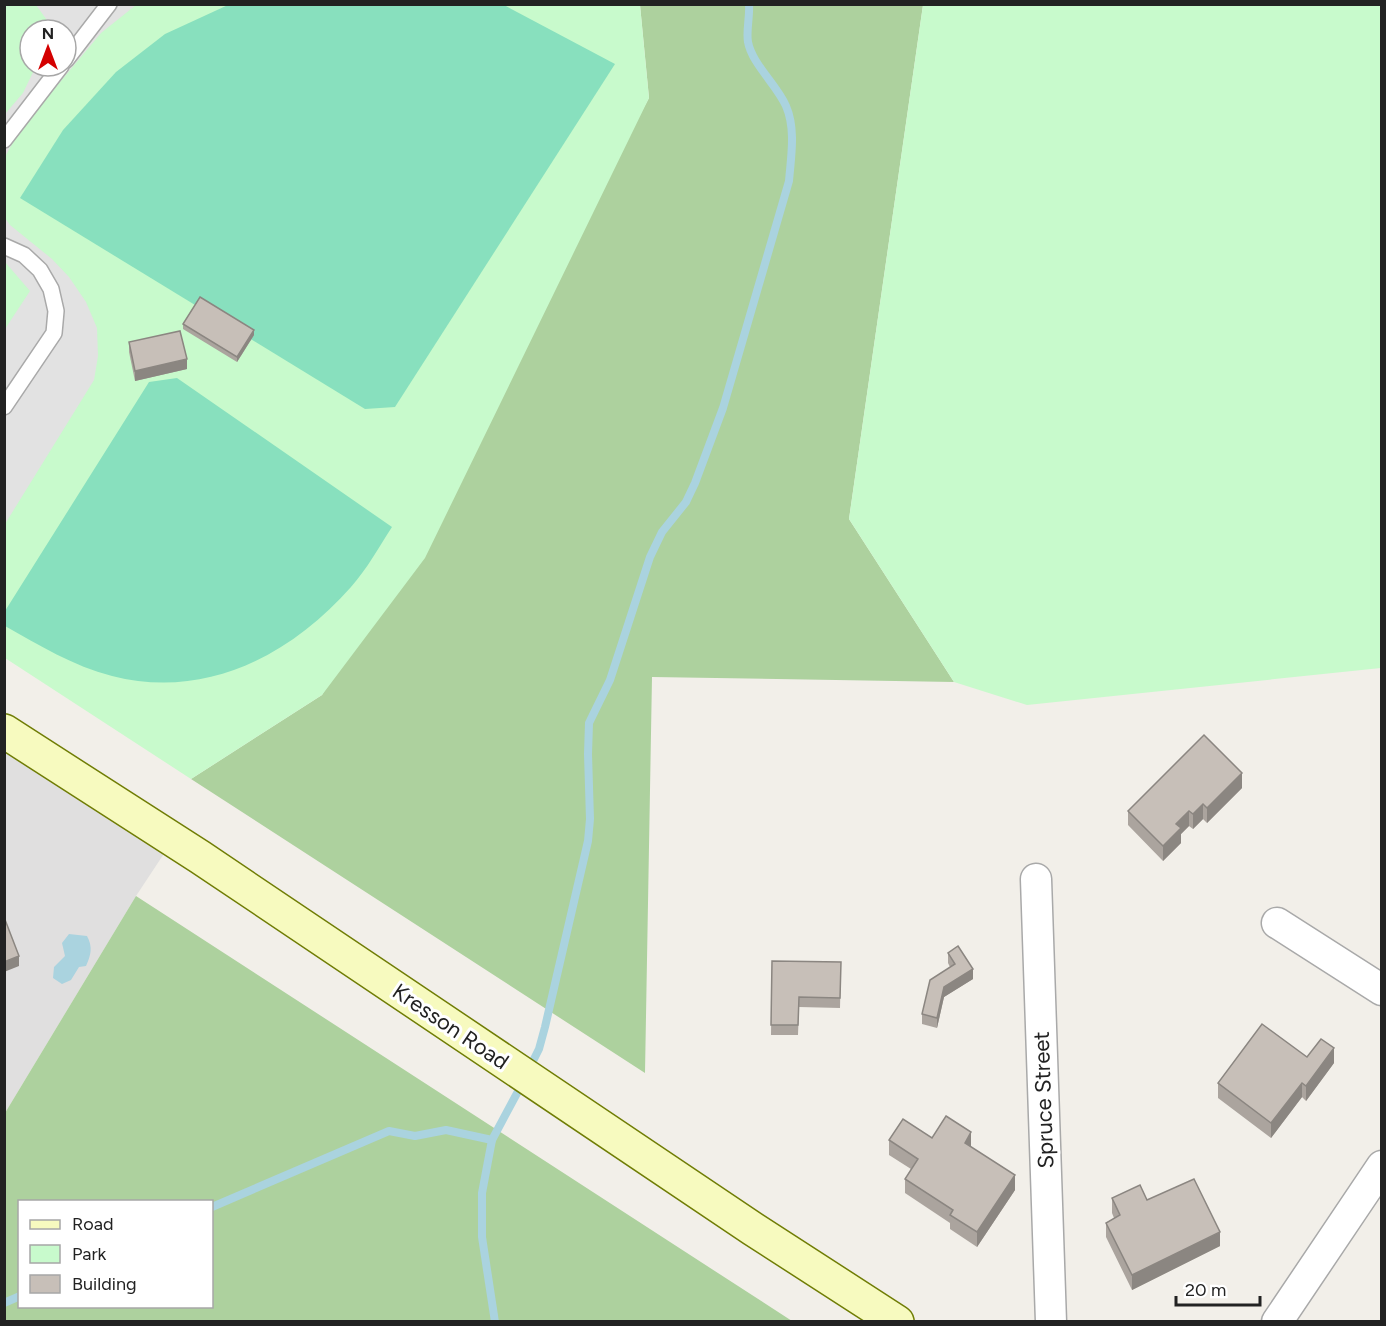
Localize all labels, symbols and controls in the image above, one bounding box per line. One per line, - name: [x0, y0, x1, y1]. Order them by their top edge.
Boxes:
- north arrow: [18, 18, 78, 78]
- text: N: [42, 24, 54, 43]
- street label: Kresson Road: [387, 978, 514, 1075]
- street label: Spruce Street: [1028, 1031, 1059, 1169]
- legend: [18, 1200, 213, 1308]
- text: Road: [72, 1213, 113, 1235]
- text: Park: [72, 1243, 107, 1265]
- scale bar: [1176, 1269, 1260, 1307]
- text: Building: [72, 1273, 137, 1295]
- text: 20 m: [1185, 1279, 1226, 1301]

